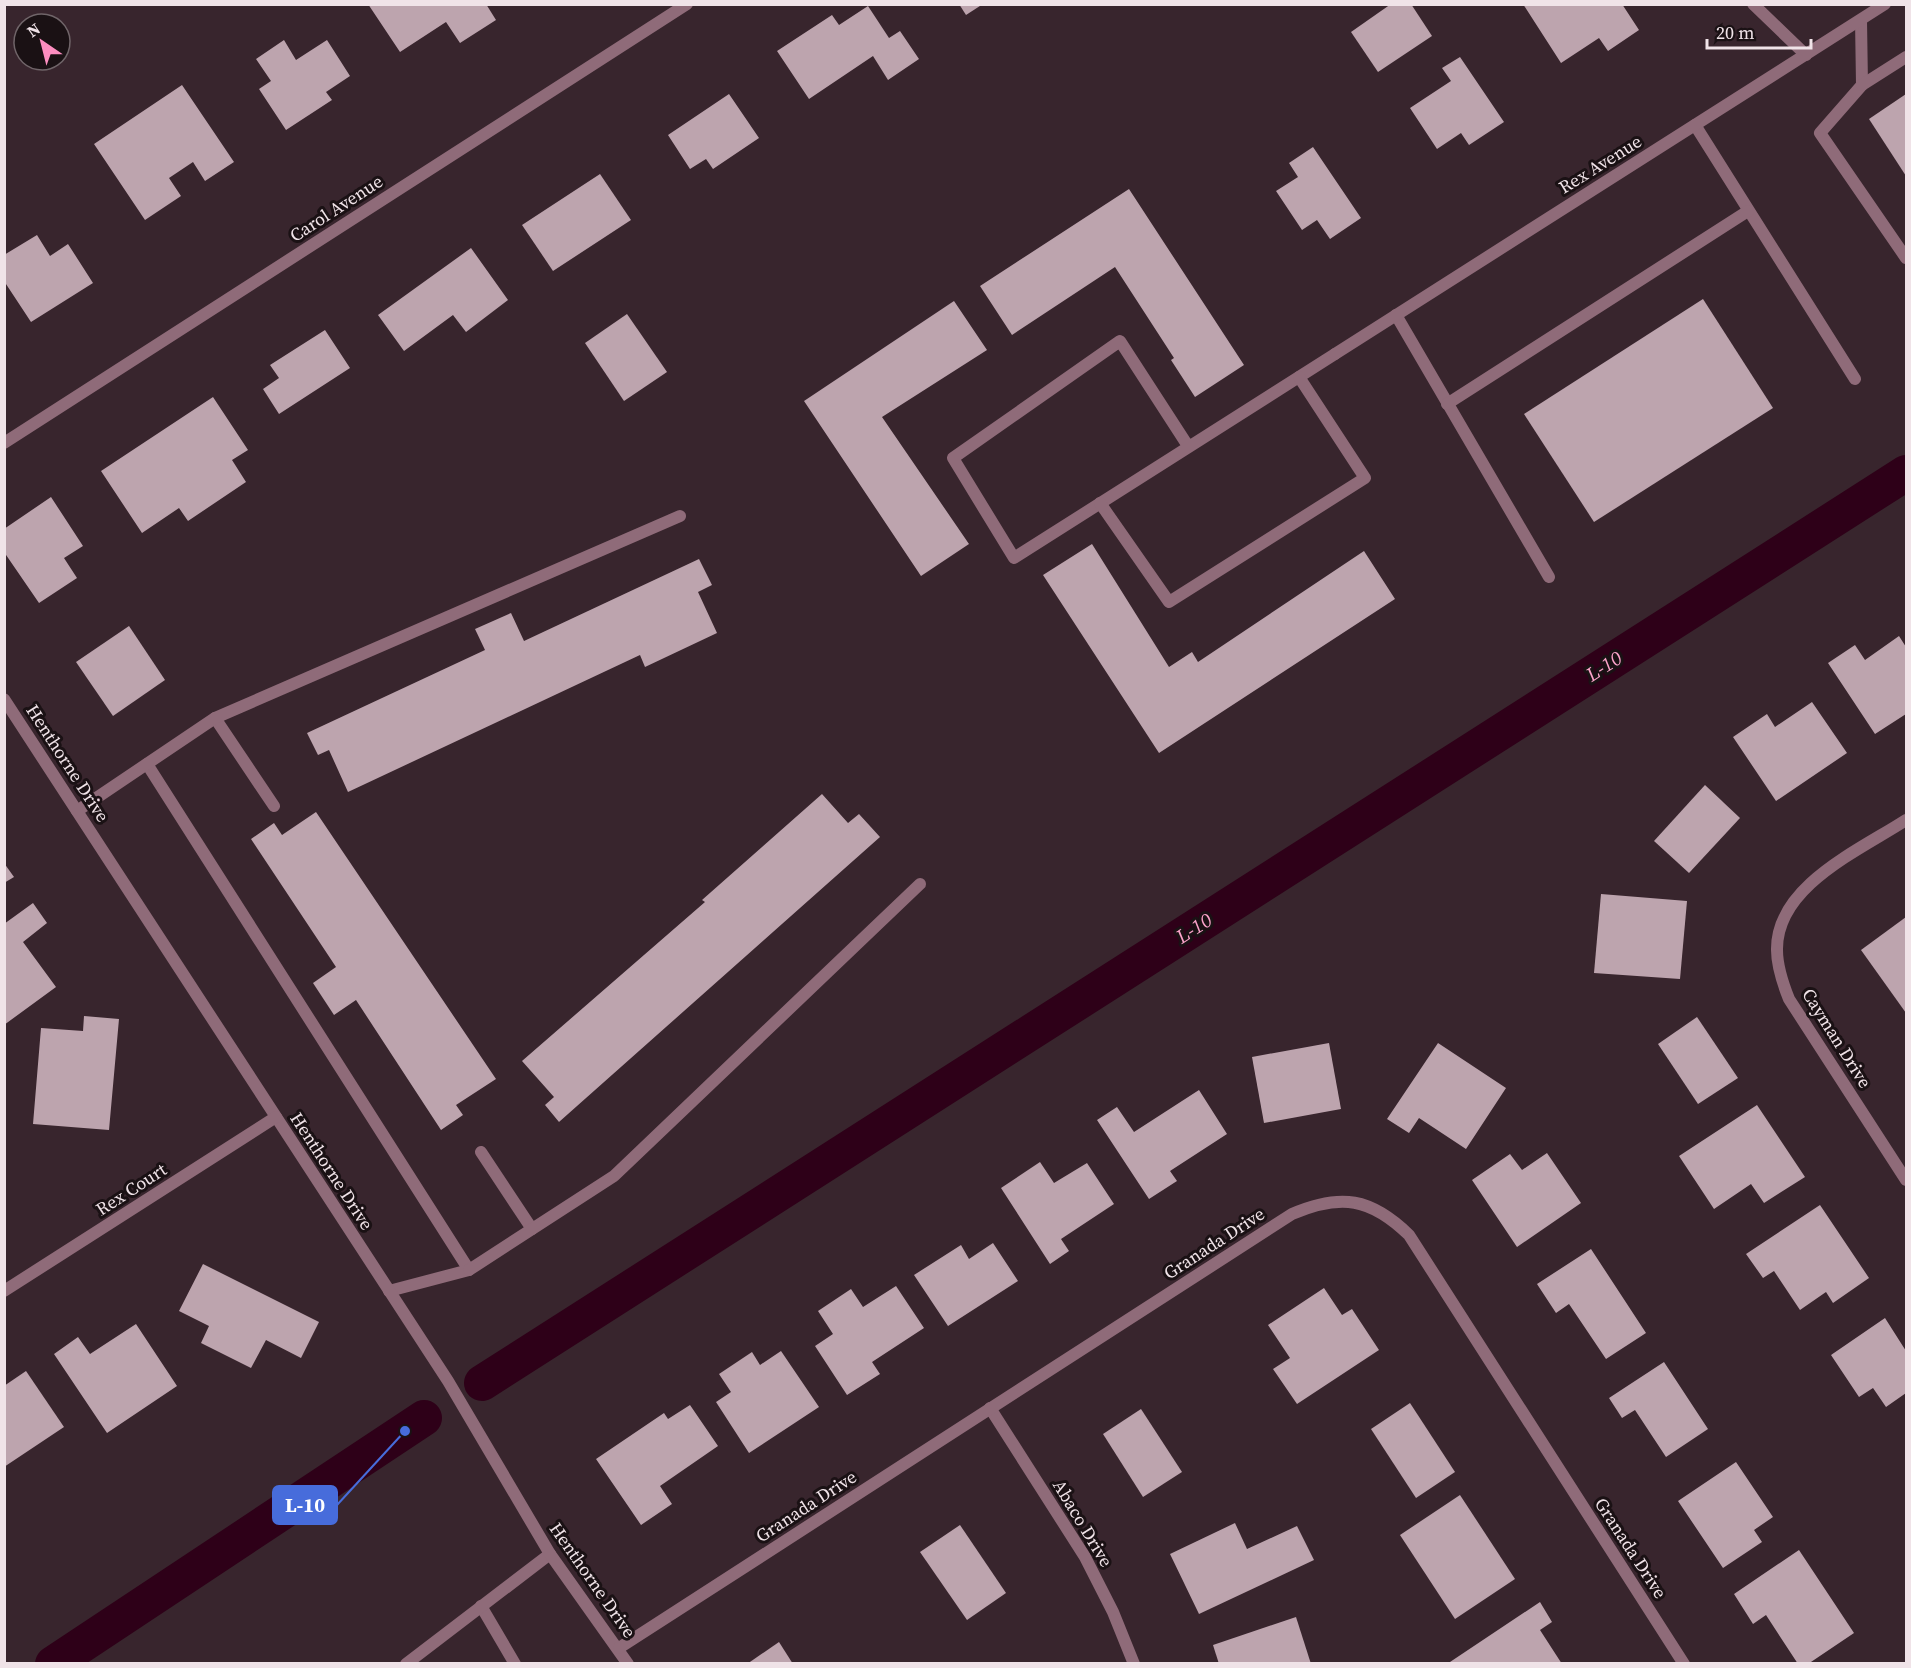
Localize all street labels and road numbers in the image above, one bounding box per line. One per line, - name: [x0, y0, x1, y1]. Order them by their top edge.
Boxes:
- street label: Rex Avenue: [1554, 129, 1646, 199]
- street label: Carol Avenue: [285, 169, 387, 247]
- street label: Henthorne Drive: [21, 699, 115, 827]
- street label: Cayman Drive: [1796, 983, 1878, 1093]
- street label: Henthorne Drive: [285, 1107, 379, 1235]
- street label: Rex Court: [91, 1157, 171, 1221]
- street label: Granada Drive: [1159, 1201, 1269, 1285]
- street label: Granada Drive: [751, 1464, 861, 1548]
- street label: Abaco Drive: [1047, 1475, 1119, 1571]
- street label: Granada Drive: [1589, 1493, 1673, 1603]
- street label: Henthorne Drive: [544, 1517, 642, 1643]

